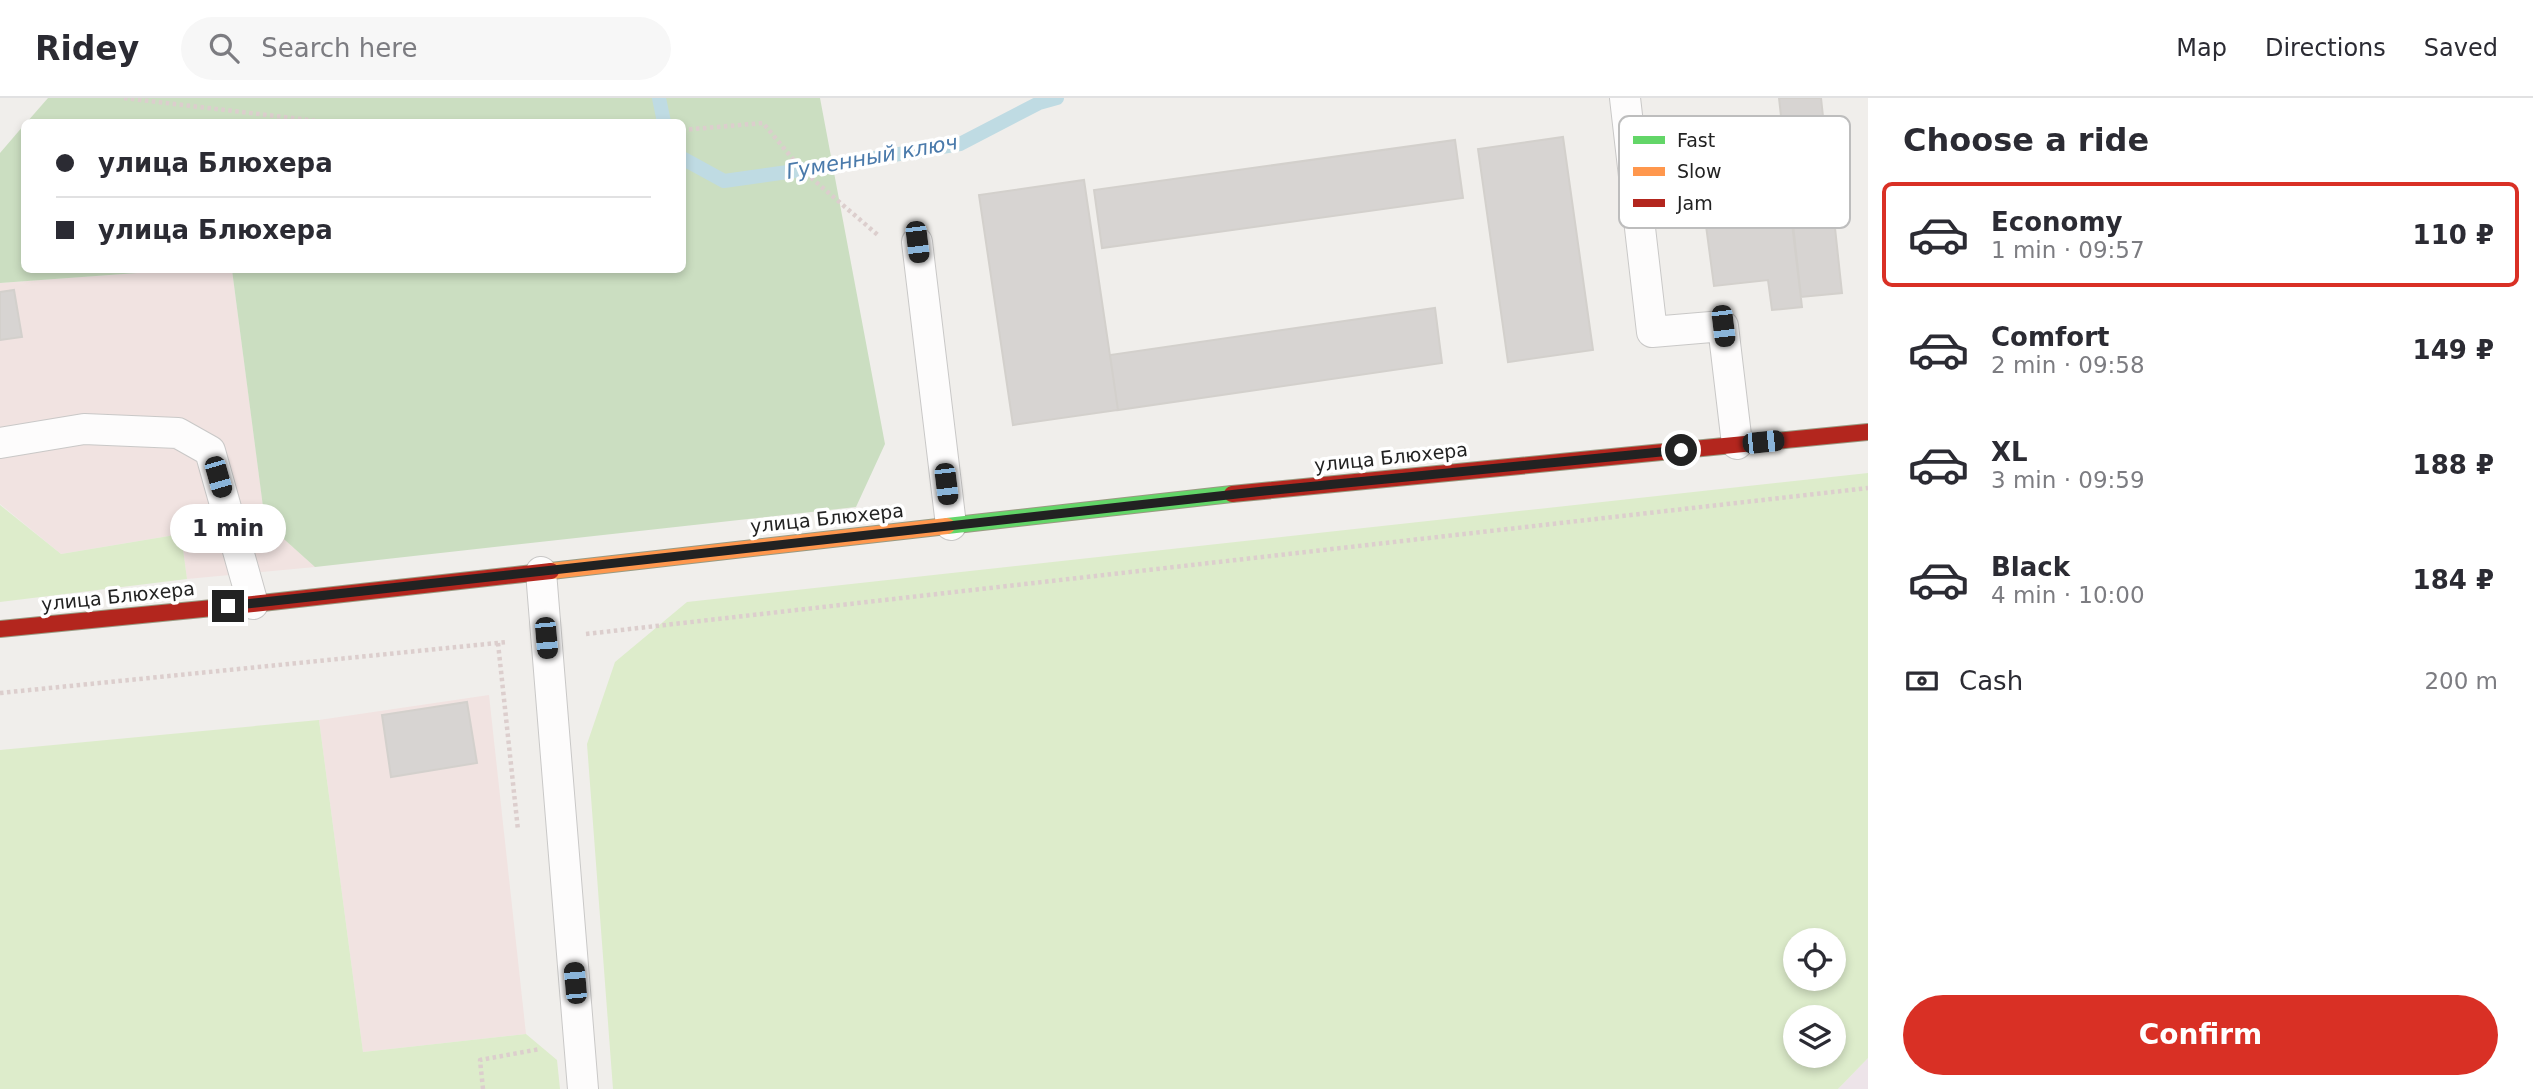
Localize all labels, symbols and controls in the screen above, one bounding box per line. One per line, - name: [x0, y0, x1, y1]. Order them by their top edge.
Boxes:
- search box: [181, 17, 671, 80]
- text: Ridey: [35, 29, 139, 68]
- icon: search: [205, 29, 243, 67]
- text: Search here: [261, 33, 417, 63]
- text: Map: [2176, 34, 2227, 62]
- text: Directions: [2265, 34, 2386, 62]
- text: Saved: [2424, 34, 2498, 62]
- legend: [1619, 116, 1850, 228]
- text: Choose a ride: [1903, 121, 2149, 159]
- text: Fast: [1677, 129, 1715, 151]
- water label: Гуменный ключ: [785, 130, 959, 184]
- text: улица Блюхера: [98, 148, 333, 178]
- text: Slow: [1677, 160, 1722, 182]
- text: Jam: [1676, 192, 1713, 214]
- icon: car: [1907, 203, 1970, 266]
- text: Economy: [1991, 207, 2122, 237]
- text: улица Блюхера: [98, 215, 333, 245]
- car: [905, 220, 930, 264]
- text: 110 ₽: [2413, 220, 2494, 250]
- text: 1 min · 09:57: [1991, 237, 2145, 263]
- car: [1711, 304, 1736, 348]
- icon: car: [1907, 318, 1970, 381]
- text: Comfort: [1991, 322, 2109, 352]
- text: 149 ₽: [2413, 335, 2494, 365]
- text: 2 min · 09:58: [1991, 352, 2145, 378]
- car: [1742, 429, 1785, 455]
- icon: car: [1907, 433, 1970, 496]
- route start: [1665, 434, 1697, 466]
- text: XL: [1991, 437, 2028, 467]
- street label: улица Блюхера: [1313, 438, 1469, 476]
- text: 188 ₽: [2413, 450, 2494, 480]
- car: [203, 454, 234, 500]
- car: [934, 462, 959, 506]
- text: 3 min · 09:59: [1991, 467, 2145, 493]
- street label: улица Блюхера: [749, 499, 905, 537]
- callout: 1 min: [170, 504, 286, 554]
- text: 1 min: [192, 515, 264, 541]
- icon: car: [1907, 548, 1970, 611]
- text: Black: [1991, 552, 2070, 582]
- text: 184 ₽: [2413, 565, 2494, 595]
- street label: улица Блюхера: [40, 577, 196, 615]
- text: 4 min · 10:00: [1991, 582, 2145, 608]
- route end: [212, 590, 244, 622]
- car: [534, 616, 559, 660]
- icon: cash: [1903, 662, 1941, 700]
- text: Cash: [1959, 666, 2023, 696]
- text: 200 m: [2424, 668, 2498, 694]
- map controls: [1783, 928, 1846, 1068]
- button: locate: [1783, 928, 1846, 991]
- car: [563, 961, 588, 1005]
- button: Confirm: [1903, 995, 2498, 1075]
- button: layers: [1783, 1005, 1846, 1068]

